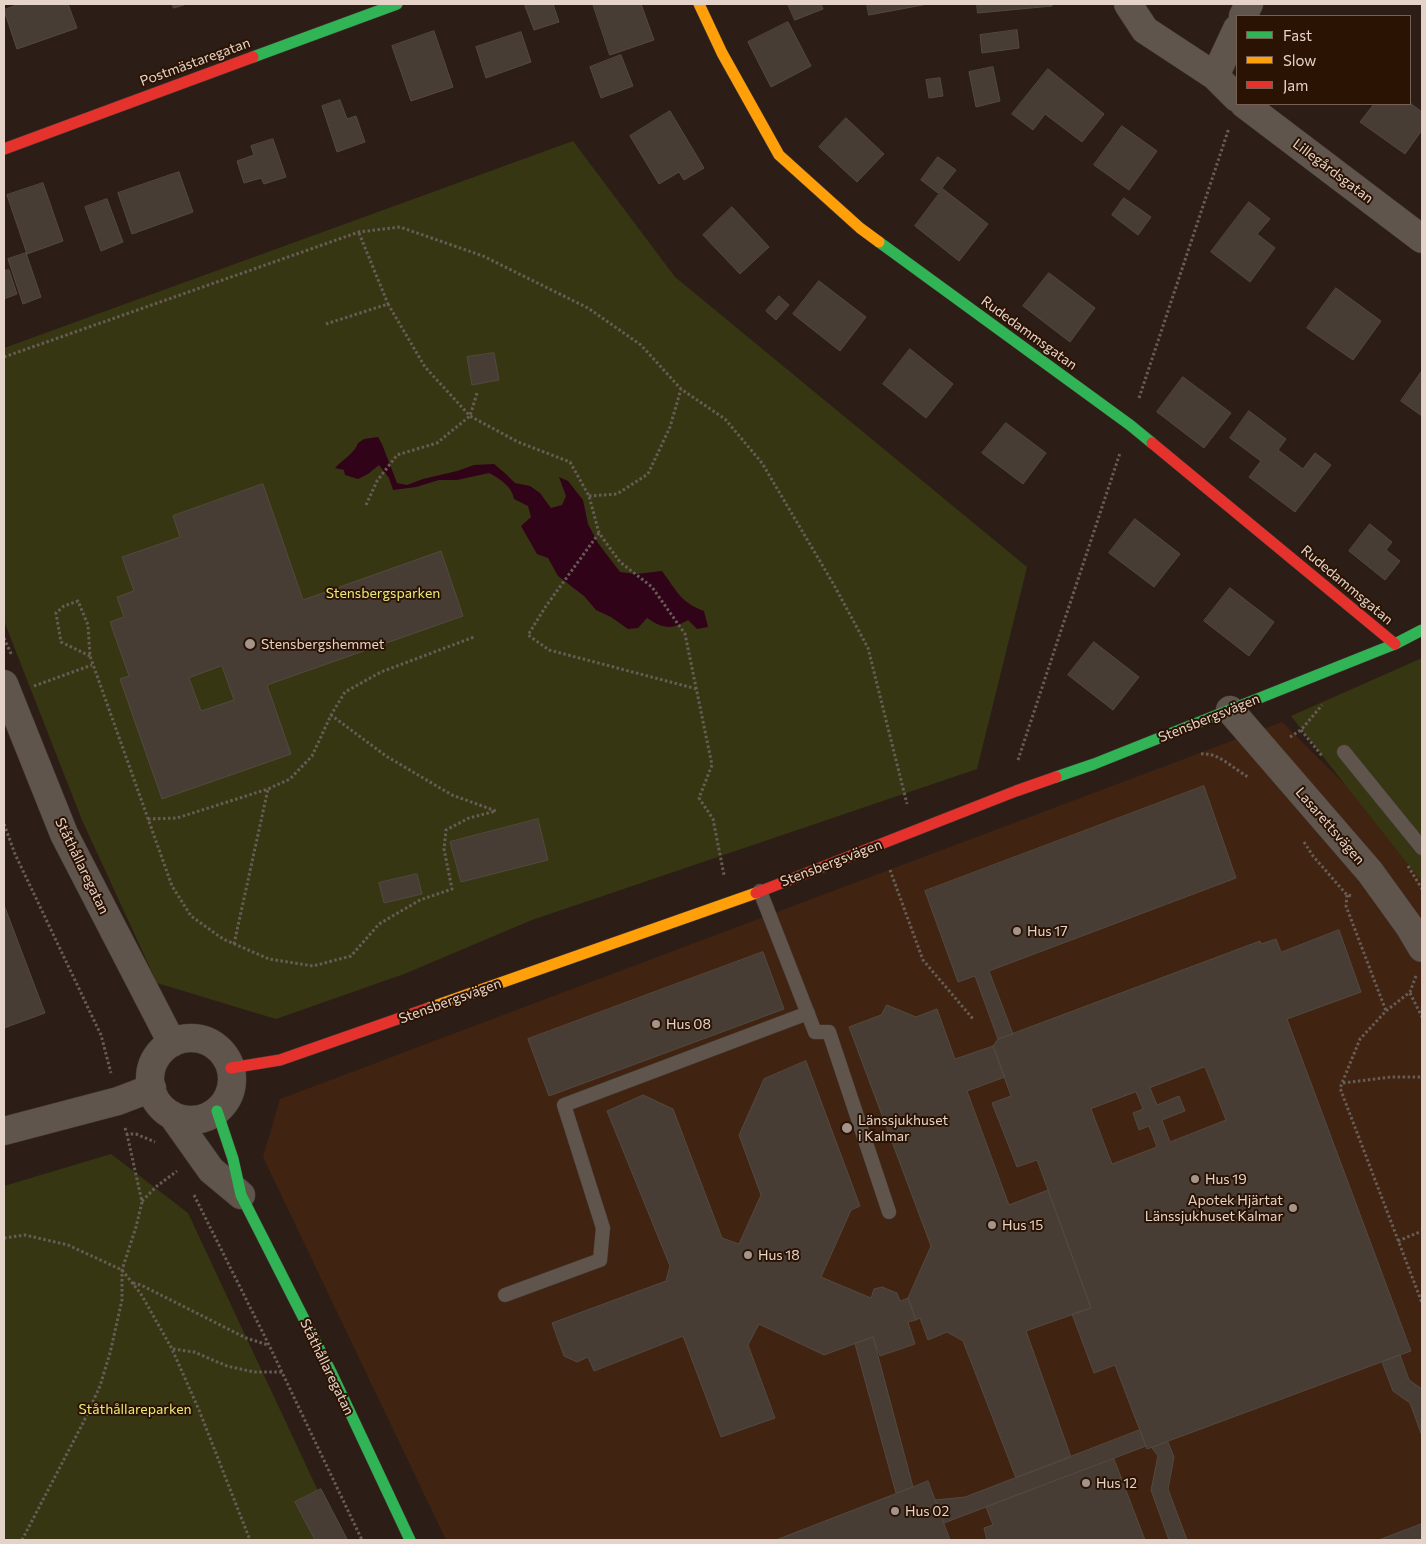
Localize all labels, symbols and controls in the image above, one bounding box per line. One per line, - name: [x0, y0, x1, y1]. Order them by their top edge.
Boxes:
- legend: [1236, 15, 1411, 105]
- text: Fast: [1283, 26, 1312, 44]
- street label: Postmästaregatan: [137, 34, 253, 90]
- text: Slow: [1283, 51, 1316, 69]
- text: Jam: [1283, 76, 1308, 94]
- street label: Lillegårdsgatan: [1289, 135, 1377, 207]
- street label: Rudedammsgatan: [978, 292, 1080, 374]
- street label: Rudedammsgatan: [1298, 542, 1396, 628]
- park label: Stensbergsparken: [326, 585, 440, 601]
- place label: Stensbergshemmet: [261, 636, 385, 652]
- marker: Stensbergshemmet: [243, 637, 257, 651]
- street label: Stensbergsvägen: [1156, 690, 1262, 746]
- street label: Lasarettsvägen: [1292, 784, 1368, 868]
- street label: Ståthållaregatan: [51, 815, 113, 917]
- street label: Stensbergsvägen: [778, 836, 884, 890]
- place label: Hus 17: [1027, 923, 1068, 939]
- marker: Hus 17: [1011, 925, 1023, 937]
- street label: Stensbergsvägen: [397, 975, 503, 1027]
- place label: Hus 08: [666, 1016, 711, 1032]
- marker: Hus 08: [650, 1018, 662, 1030]
- place label: Länssjukhuset i Kalmar: [858, 1112, 948, 1144]
- marker: Länssjukhuset i Kalmar: [840, 1121, 854, 1135]
- place label: Hus 19: [1205, 1171, 1247, 1187]
- marker: Hus 19: [1189, 1173, 1201, 1185]
- place label: Apotek Hjärtat Länssjukhuset Kalmar: [1145, 1192, 1283, 1224]
- marker: Apotek Hjärtat Länssjukhuset Kalmar: [1287, 1202, 1299, 1214]
- place label: Hus 15: [1002, 1217, 1043, 1233]
- marker: Hus 15: [986, 1219, 998, 1231]
- place label: Hus 18: [758, 1247, 800, 1263]
- marker: Hus 18: [742, 1249, 754, 1261]
- street label: Ståthållaregatan: [296, 1316, 358, 1418]
- park label: Ståthållareparken: [78, 1401, 192, 1417]
- place label: Hus 12: [1096, 1475, 1137, 1491]
- marker: Hus 12: [1080, 1477, 1092, 1489]
- place label: Hus 02: [905, 1503, 949, 1519]
- marker: Hus 02: [889, 1505, 901, 1517]

